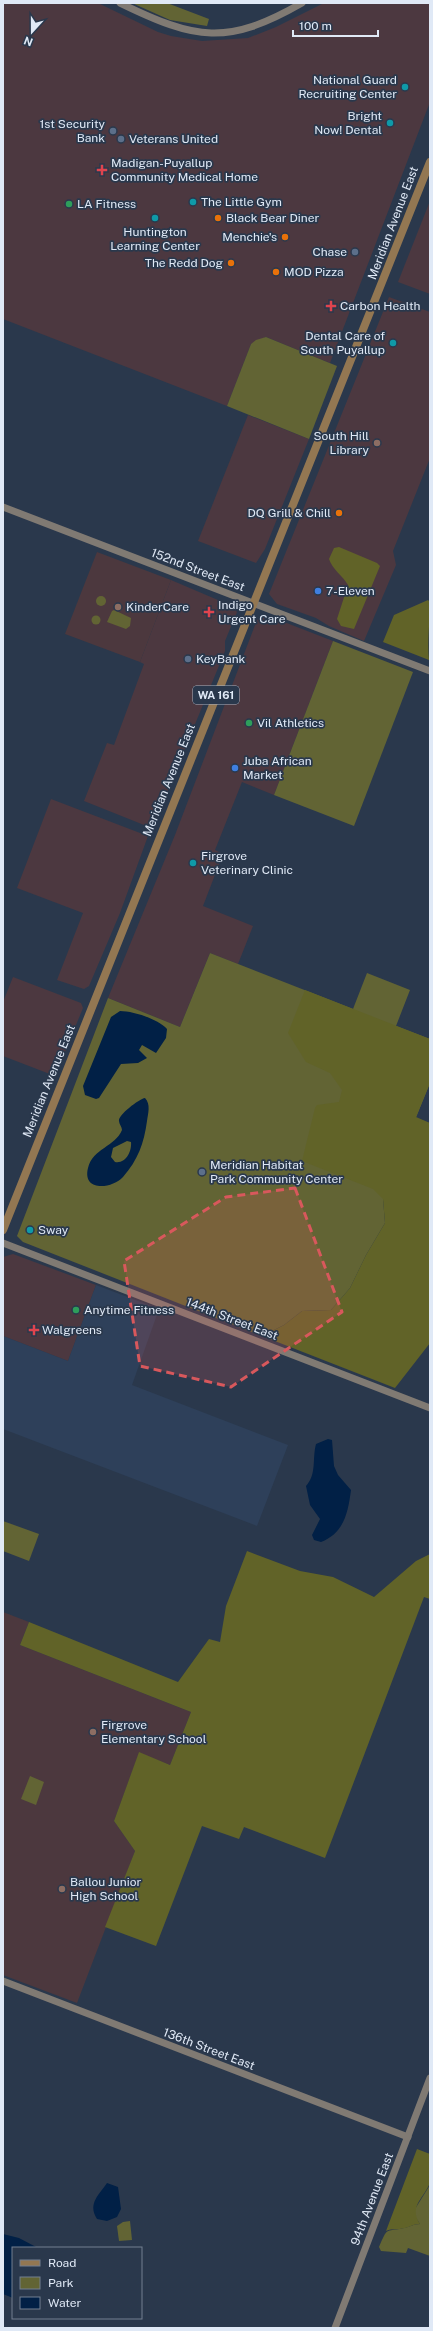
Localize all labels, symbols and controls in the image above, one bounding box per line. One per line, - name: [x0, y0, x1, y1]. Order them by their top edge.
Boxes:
- north arrow: [12, 12, 52, 52]
- scale bar: [293, 12, 378, 38]
- text: 100 m: [299, 19, 332, 33]
- text: N: [22, 34, 35, 48]
- place label: National Guard Recruiting Center: [298, 73, 397, 101]
- marker: National Guard Recruiting Center: [400, 82, 410, 92]
- place label: Bright Now! Dental: [314, 109, 382, 137]
- place label: 1st Security Bank: [39, 117, 106, 145]
- marker: Bright Now! Dental: [385, 118, 395, 128]
- marker: 1st Security Bank: [108, 126, 118, 136]
- place label: Veterans United: [129, 132, 218, 146]
- marker: Veterans United: [116, 134, 126, 144]
- place label: Madigan-Puyallup Community Medical Home: [111, 156, 258, 184]
- marker: Madigan-Puyallup Community Medical Home: [96, 164, 108, 176]
- street label: Meridian Avenue East: [365, 164, 421, 282]
- place label: The Little Gym: [201, 195, 282, 209]
- place label: LA Fitness: [77, 197, 136, 211]
- marker: The Little Gym: [188, 197, 198, 207]
- marker: LA Fitness: [64, 199, 74, 209]
- place label: Black Bear Diner: [226, 211, 319, 225]
- marker: Huntington Learning Center: [150, 213, 160, 223]
- marker: Black Bear Diner: [213, 213, 223, 223]
- place label: Huntington Learning Center: [110, 225, 200, 253]
- place label: Menchie's: [222, 230, 277, 244]
- marker: Menchie's: [280, 232, 290, 242]
- place label: Chase: [312, 245, 347, 259]
- marker: Chase: [350, 247, 360, 257]
- place label: The Redd Dog: [145, 256, 223, 270]
- marker: The Redd Dog: [226, 258, 236, 268]
- place label: MOD Pizza: [284, 265, 344, 279]
- marker: MOD Pizza: [271, 267, 281, 277]
- place label: Carbon Health: [340, 299, 421, 313]
- marker: Carbon Health: [325, 300, 337, 312]
- place label: Dental Care of South Puyallup: [300, 329, 385, 357]
- marker: Dental Care of South Puyallup: [388, 338, 398, 348]
- place label: South Hill Library: [313, 429, 370, 457]
- marker: South Hill Library: [372, 438, 382, 448]
- place label: DQ Grill & Chill: [248, 506, 331, 520]
- marker: DQ Grill & Chill: [334, 508, 344, 518]
- street label: 152nd Street East: [149, 546, 247, 594]
- place label: 7-Eleven: [326, 584, 375, 598]
- marker: 7-Eleven: [313, 586, 323, 596]
- place label: Indigo Urgent Care: [218, 598, 286, 626]
- place label: KinderCare: [126, 600, 189, 614]
- marker: KinderCare: [113, 602, 123, 612]
- marker: Indigo Urgent Care: [203, 606, 215, 618]
- place label: KeyBank: [196, 652, 246, 666]
- marker: KeyBank: [183, 654, 193, 664]
- road number: WA 161: [193, 686, 239, 704]
- place label: Vil Athletics: [257, 716, 324, 730]
- marker: Vil Athletics: [244, 718, 254, 728]
- street label: Meridian Avenue East: [140, 721, 198, 838]
- place label: Juba African Market: [243, 754, 312, 782]
- marker: Juba African Market: [230, 763, 240, 773]
- place label: Firgrove Veterinary Clinic: [201, 849, 293, 877]
- marker: Firgrove Veterinary Clinic: [188, 858, 198, 868]
- street label: Meridian Avenue East: [20, 1022, 78, 1139]
- place label: Meridian Habitat Park Community Center: [210, 1158, 343, 1186]
- marker: Meridian Habitat Park Community Center: [197, 1167, 207, 1177]
- place label: Sway: [38, 1223, 69, 1237]
- marker: Sway: [25, 1225, 35, 1235]
- street label: 144th Street East: [184, 1295, 280, 1343]
- place label: Anytime Fitness: [84, 1303, 174, 1317]
- marker: Anytime Fitness: [71, 1305, 81, 1315]
- place label: Walgreens: [42, 1323, 102, 1337]
- marker: Walgreens: [29, 1325, 39, 1335]
- place label: Firgrove Elementary School: [101, 1718, 207, 1746]
- marker: Firgrove Elementary School: [88, 1727, 98, 1737]
- place label: Ballou Junior High School: [70, 1875, 142, 1903]
- marker: Ballou Junior High School: [57, 1884, 67, 1894]
- street label: 136th Street East: [161, 2025, 257, 2073]
- street label: 94th Avenue East: [348, 2150, 396, 2247]
- legend: [12, 2247, 142, 2319]
- text: Road: [48, 2256, 76, 2270]
- text: Park: [48, 2276, 74, 2290]
- text: Water: [48, 2296, 82, 2310]

